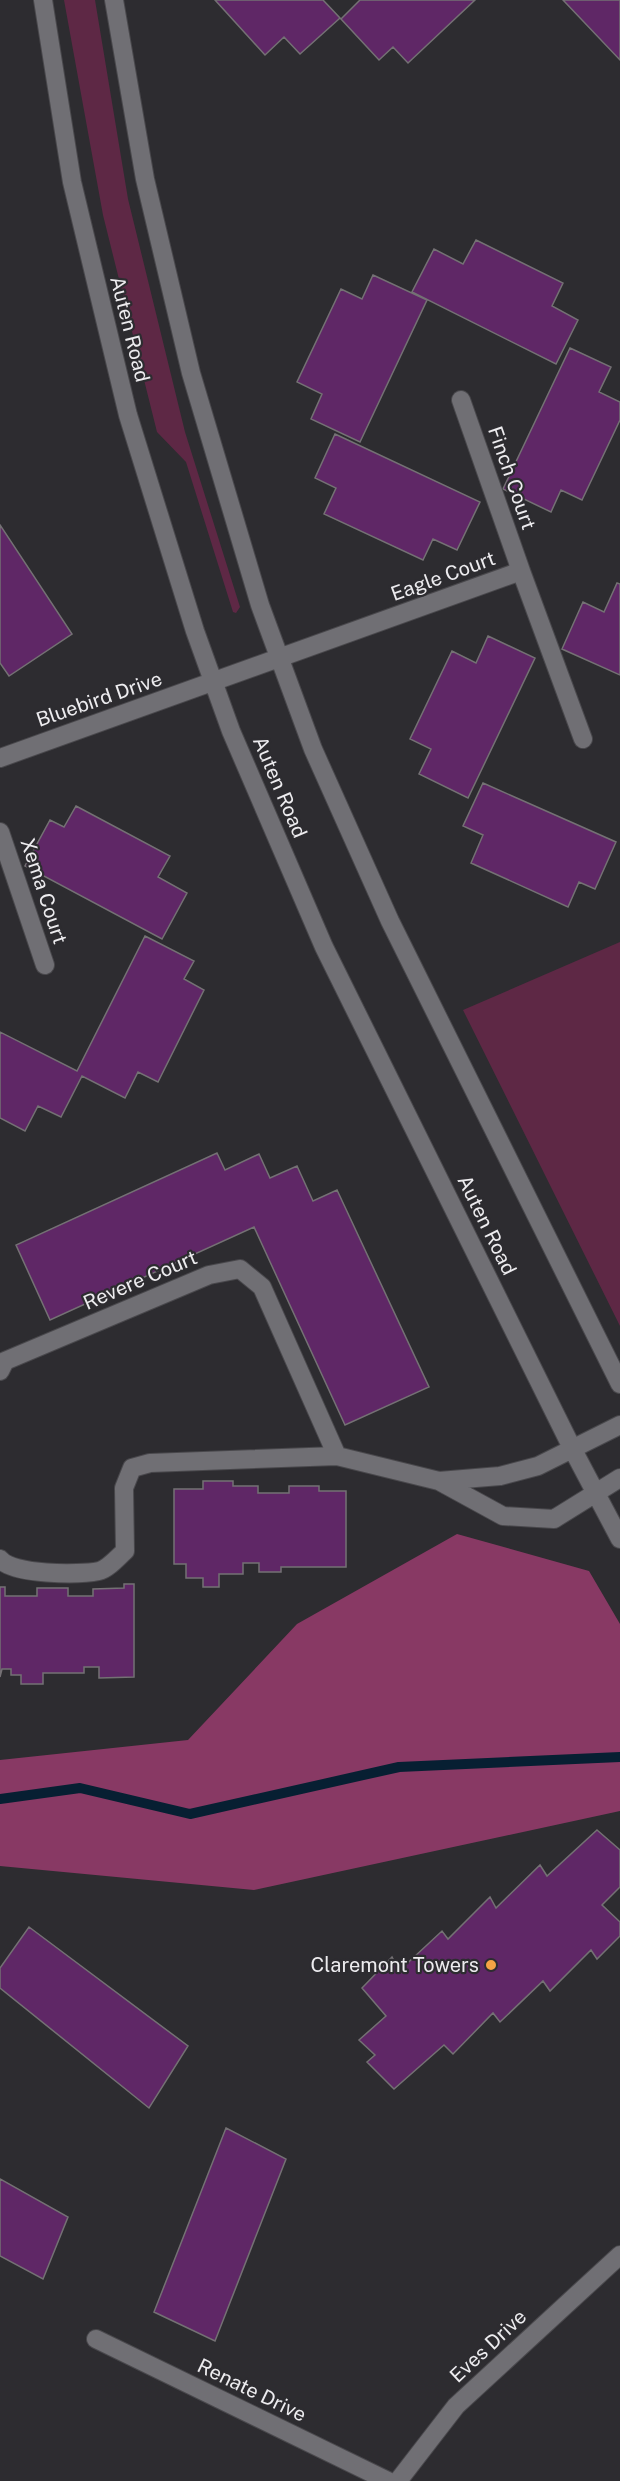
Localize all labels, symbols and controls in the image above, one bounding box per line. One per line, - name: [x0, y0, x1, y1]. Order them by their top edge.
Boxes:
- street label: Auten Road: [105, 274, 155, 384]
- street label: Finch Court: [483, 423, 541, 533]
- street label: Eagle Court: [387, 546, 499, 606]
- street label: Bluebird Drive: [33, 666, 165, 732]
- street label: Auten Road: [248, 732, 312, 842]
- street label: Xema Court: [16, 835, 72, 947]
- street label: Auten Road: [452, 1171, 522, 1279]
- street label: Revere Court: [79, 1245, 201, 1315]
- place label: Claremont Towers: [311, 1953, 479, 1977]
- marker: Claremont Towers: [484, 1958, 498, 1972]
- street label: Eves Drive: [445, 2304, 531, 2388]
- street label: Renate Drive: [194, 2353, 310, 2427]

